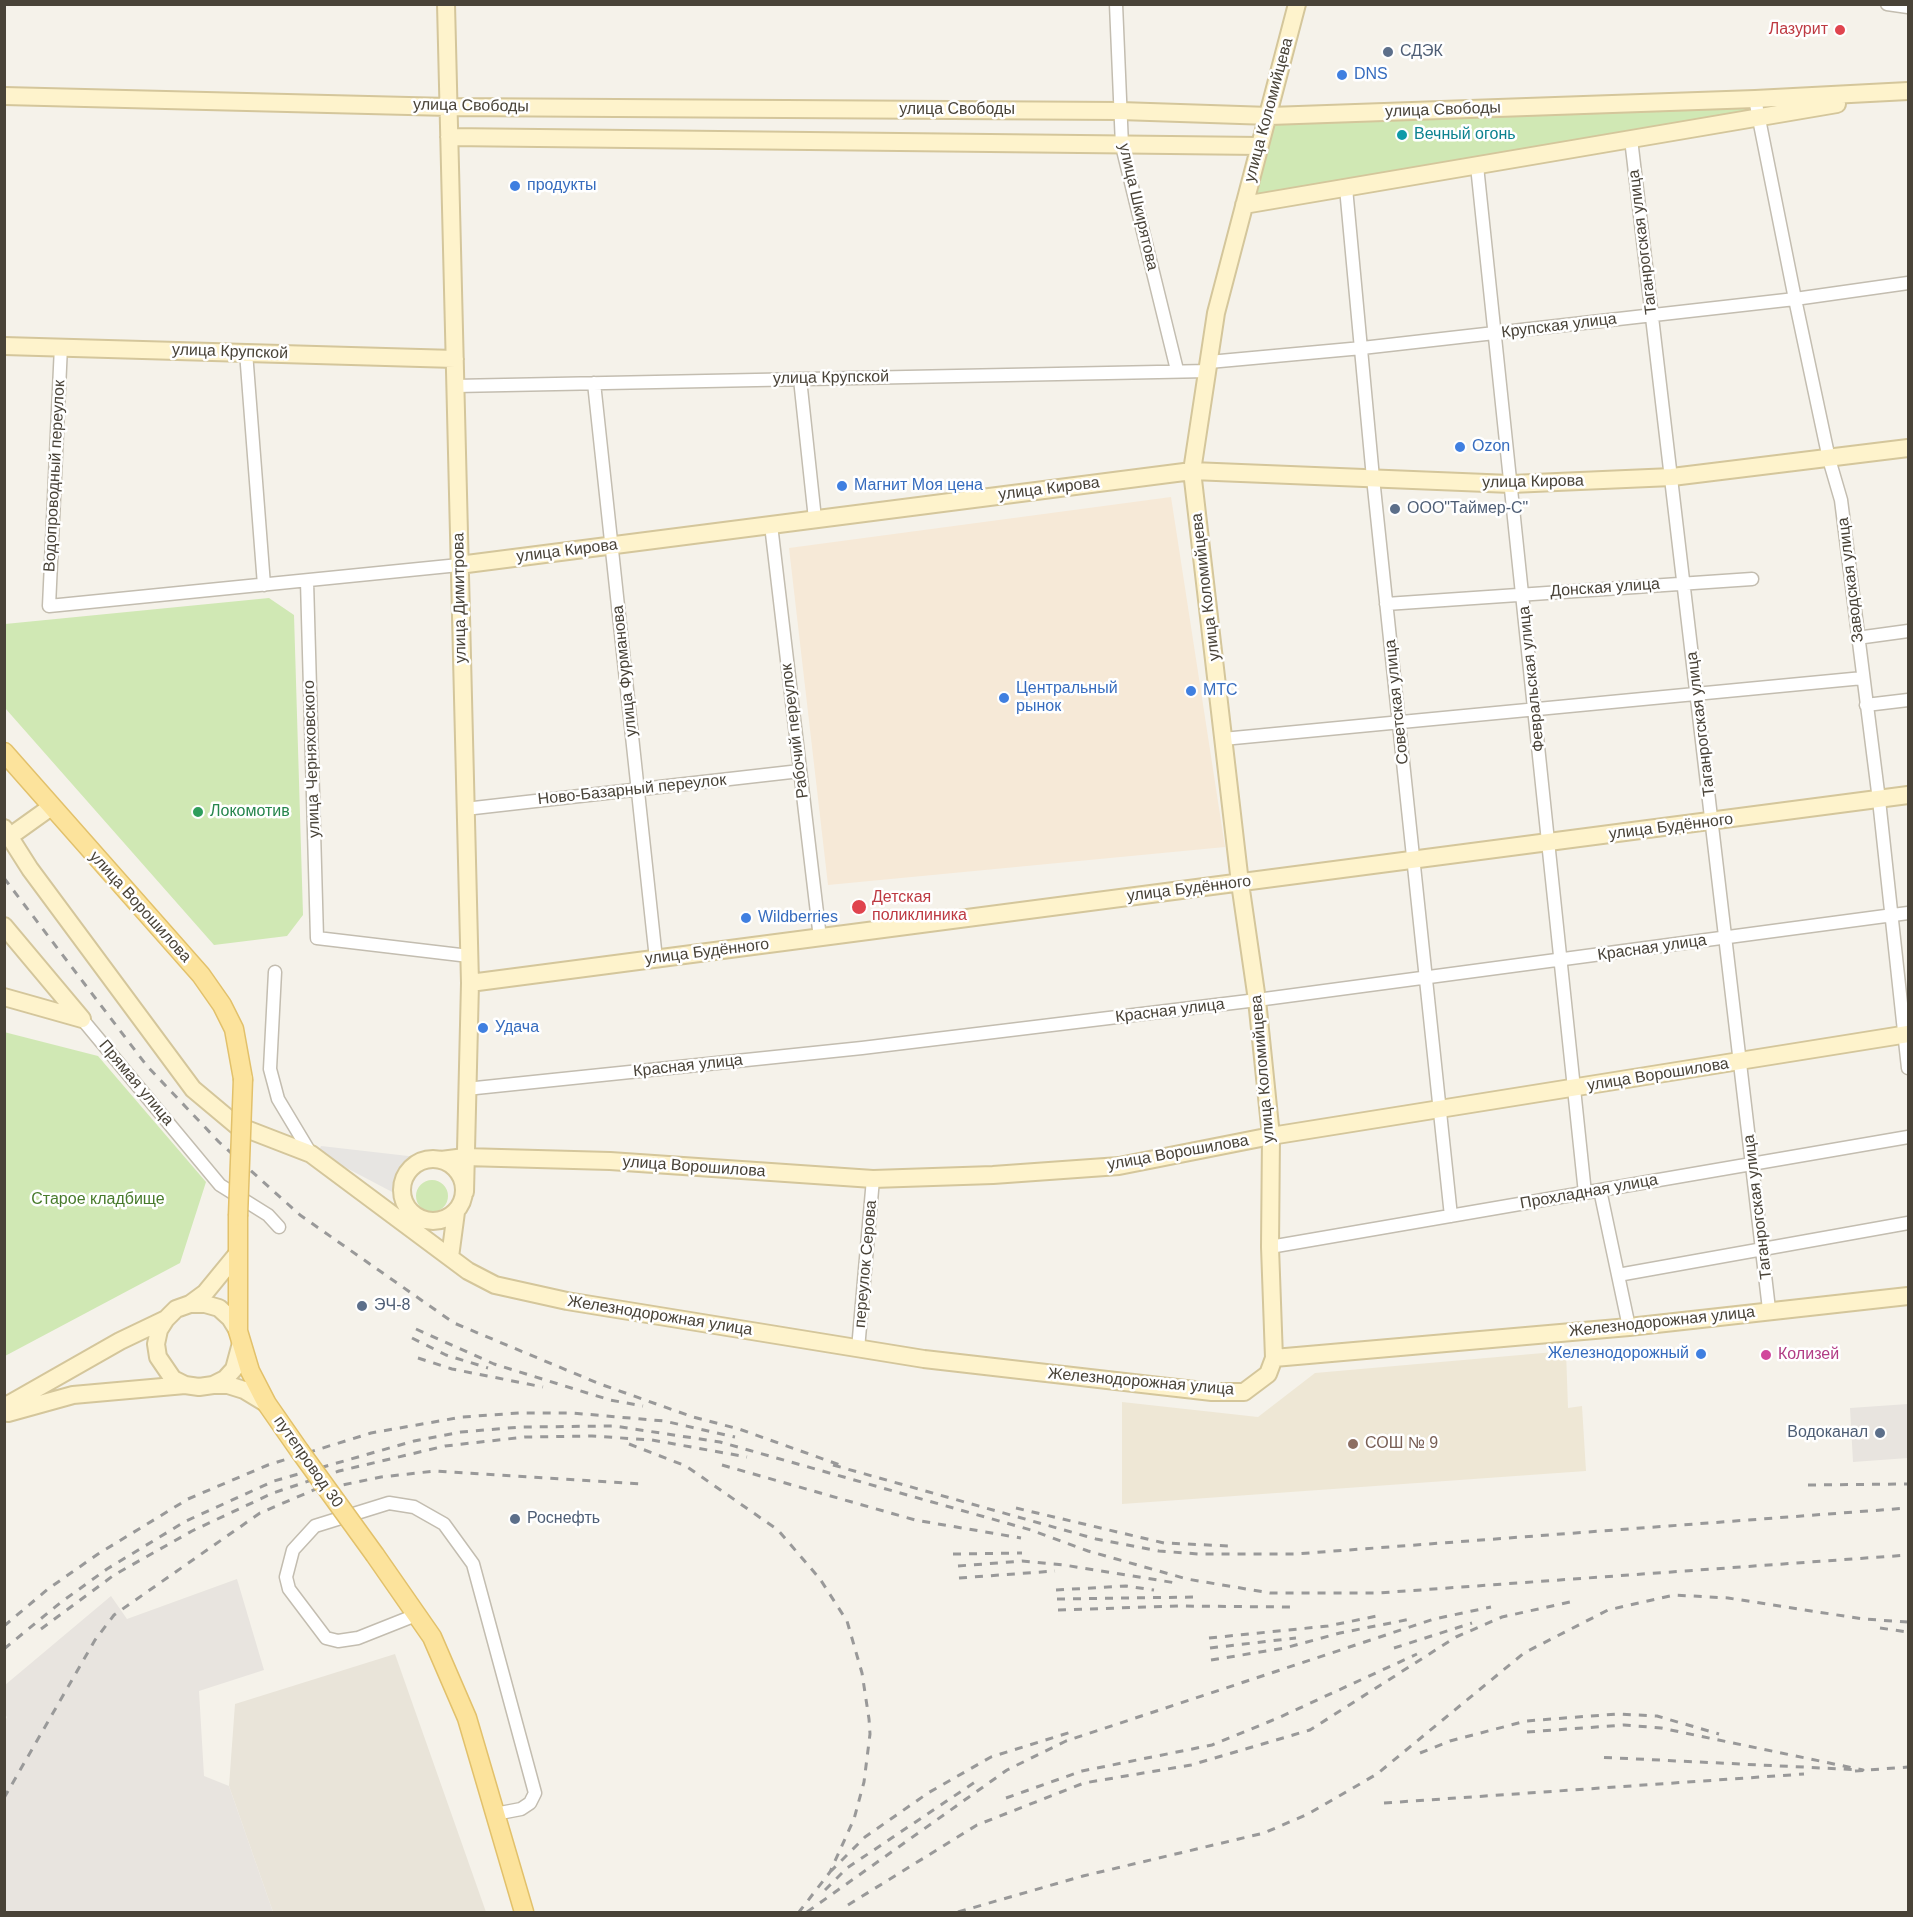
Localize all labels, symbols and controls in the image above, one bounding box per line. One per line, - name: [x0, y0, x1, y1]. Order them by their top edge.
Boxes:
- place label: Лазурит: [1769, 20, 1828, 40]
- marker: Лазурит: [1833, 23, 1847, 37]
- street label: улица Коломийцева: [1240, 36, 1298, 184]
- place label: СДЭК: [1400, 42, 1443, 62]
- marker: СДЭК: [1381, 45, 1395, 59]
- place label: DNS: [1354, 65, 1388, 85]
- marker: DNS: [1335, 68, 1349, 82]
- street label: улица Свободы: [413, 95, 529, 117]
- street label: улица Свободы: [1385, 98, 1501, 122]
- street label: улица Свободы: [899, 100, 1015, 120]
- place label: Вечный огонь: [1414, 125, 1516, 145]
- marker: Вечный огонь: [1395, 128, 1409, 142]
- street label: улица Шкирятова: [1114, 142, 1162, 272]
- street label: Таганрогская улица: [1625, 168, 1661, 316]
- place label: продукты: [527, 176, 596, 196]
- marker: продукты: [508, 179, 522, 193]
- street label: Крупская улица: [1500, 309, 1618, 343]
- street label: улица Крупской: [172, 340, 288, 364]
- street label: улица Крупской: [773, 367, 889, 389]
- street label: Водопроводный переулок: [40, 380, 70, 572]
- place label: Ozon: [1472, 437, 1510, 457]
- marker: Ozon: [1453, 440, 1467, 454]
- street label: улица Кирова: [1482, 472, 1584, 492]
- street label: улица Кирова: [997, 473, 1101, 505]
- place label: Магнит Моя цена: [854, 476, 983, 496]
- marker: Магнит Моя цена: [835, 479, 849, 493]
- place label: ООО"Таймер-С": [1407, 499, 1528, 519]
- marker: ООО"Таймер-С": [1388, 502, 1402, 516]
- street label: улица Коломийцева: [1187, 512, 1225, 662]
- street label: Заводская улица: [1834, 516, 1868, 644]
- street label: улица Димитрова: [449, 533, 471, 663]
- street label: улица Кирова: [515, 535, 619, 567]
- street label: Донская улица: [1549, 575, 1661, 601]
- street label: улица Фурманова: [609, 604, 641, 738]
- street label: Февральская улица: [1515, 605, 1549, 753]
- street label: Советская улица: [1381, 639, 1413, 765]
- street label: Таганрогская улица: [1683, 650, 1719, 798]
- street label: Рабочий переулок: [777, 663, 813, 799]
- place label: Центральный рынок: [1016, 679, 1118, 717]
- street label: улица Черняховского: [300, 680, 324, 838]
- place label: МТС: [1203, 681, 1238, 701]
- marker: МТС: [1184, 684, 1198, 698]
- marker: Центральный рынок: [997, 691, 1011, 705]
- street label: Ново-Базарный переулок: [537, 771, 727, 809]
- place label: Локомотив: [210, 802, 290, 822]
- marker: Локомотив: [191, 805, 205, 819]
- street label: улица Будённого: [1608, 810, 1734, 844]
- street label: улица Ворошилова: [85, 847, 195, 967]
- street label: улица Будённого: [1126, 872, 1252, 906]
- place label: Детская поликлиника: [872, 888, 967, 926]
- marker: Детская поликлиника: [850, 898, 868, 916]
- place label: Wildberries: [758, 908, 838, 928]
- marker: Wildberries: [739, 911, 753, 925]
- street label: Красная улица: [1596, 931, 1708, 965]
- street label: улица Будённого: [644, 935, 770, 969]
- street label: улица Коломийцева: [1247, 994, 1279, 1144]
- street label: Красная улица: [1114, 995, 1226, 1027]
- place label: Удача: [495, 1018, 539, 1038]
- marker: Удача: [476, 1021, 490, 1035]
- street label: Прямая улица: [95, 1036, 177, 1130]
- street label: Красная улица: [632, 1051, 744, 1081]
- street label: улица Ворошилова: [1586, 1054, 1730, 1096]
- street label: улица Ворошилова: [1106, 1131, 1250, 1175]
- street label: Таганрогская улица: [1740, 1133, 1776, 1281]
- street label: улица Ворошилова: [622, 1152, 766, 1182]
- street label: Прохладная улица: [1519, 1170, 1659, 1214]
- park label: Старое кладбище: [31, 1190, 165, 1210]
- street label: переулок Серова: [851, 1199, 881, 1329]
- street label: Железнодорожная улица: [566, 1292, 754, 1340]
- place label: ЭЧ-8: [374, 1296, 410, 1316]
- marker: ЭЧ-8: [355, 1299, 369, 1313]
- street label: Железнодорожная улица: [1568, 1303, 1756, 1341]
- place label: Железнодорожный: [1548, 1344, 1689, 1364]
- place label: Колизей: [1778, 1345, 1839, 1365]
- marker: Железнодорожный: [1694, 1347, 1708, 1361]
- marker: Колизей: [1759, 1348, 1773, 1362]
- street label: Железнодорожная улица: [1047, 1364, 1235, 1400]
- street label: путепровод 30: [269, 1412, 347, 1512]
- place label: Водоканал: [1787, 1423, 1868, 1443]
- marker: Водоканал: [1873, 1426, 1887, 1440]
- place label: СОШ № 9: [1365, 1434, 1438, 1454]
- marker: СОШ № 9: [1346, 1437, 1360, 1451]
- place label: Роснефть: [527, 1509, 600, 1529]
- marker: Роснефть: [508, 1512, 522, 1526]

